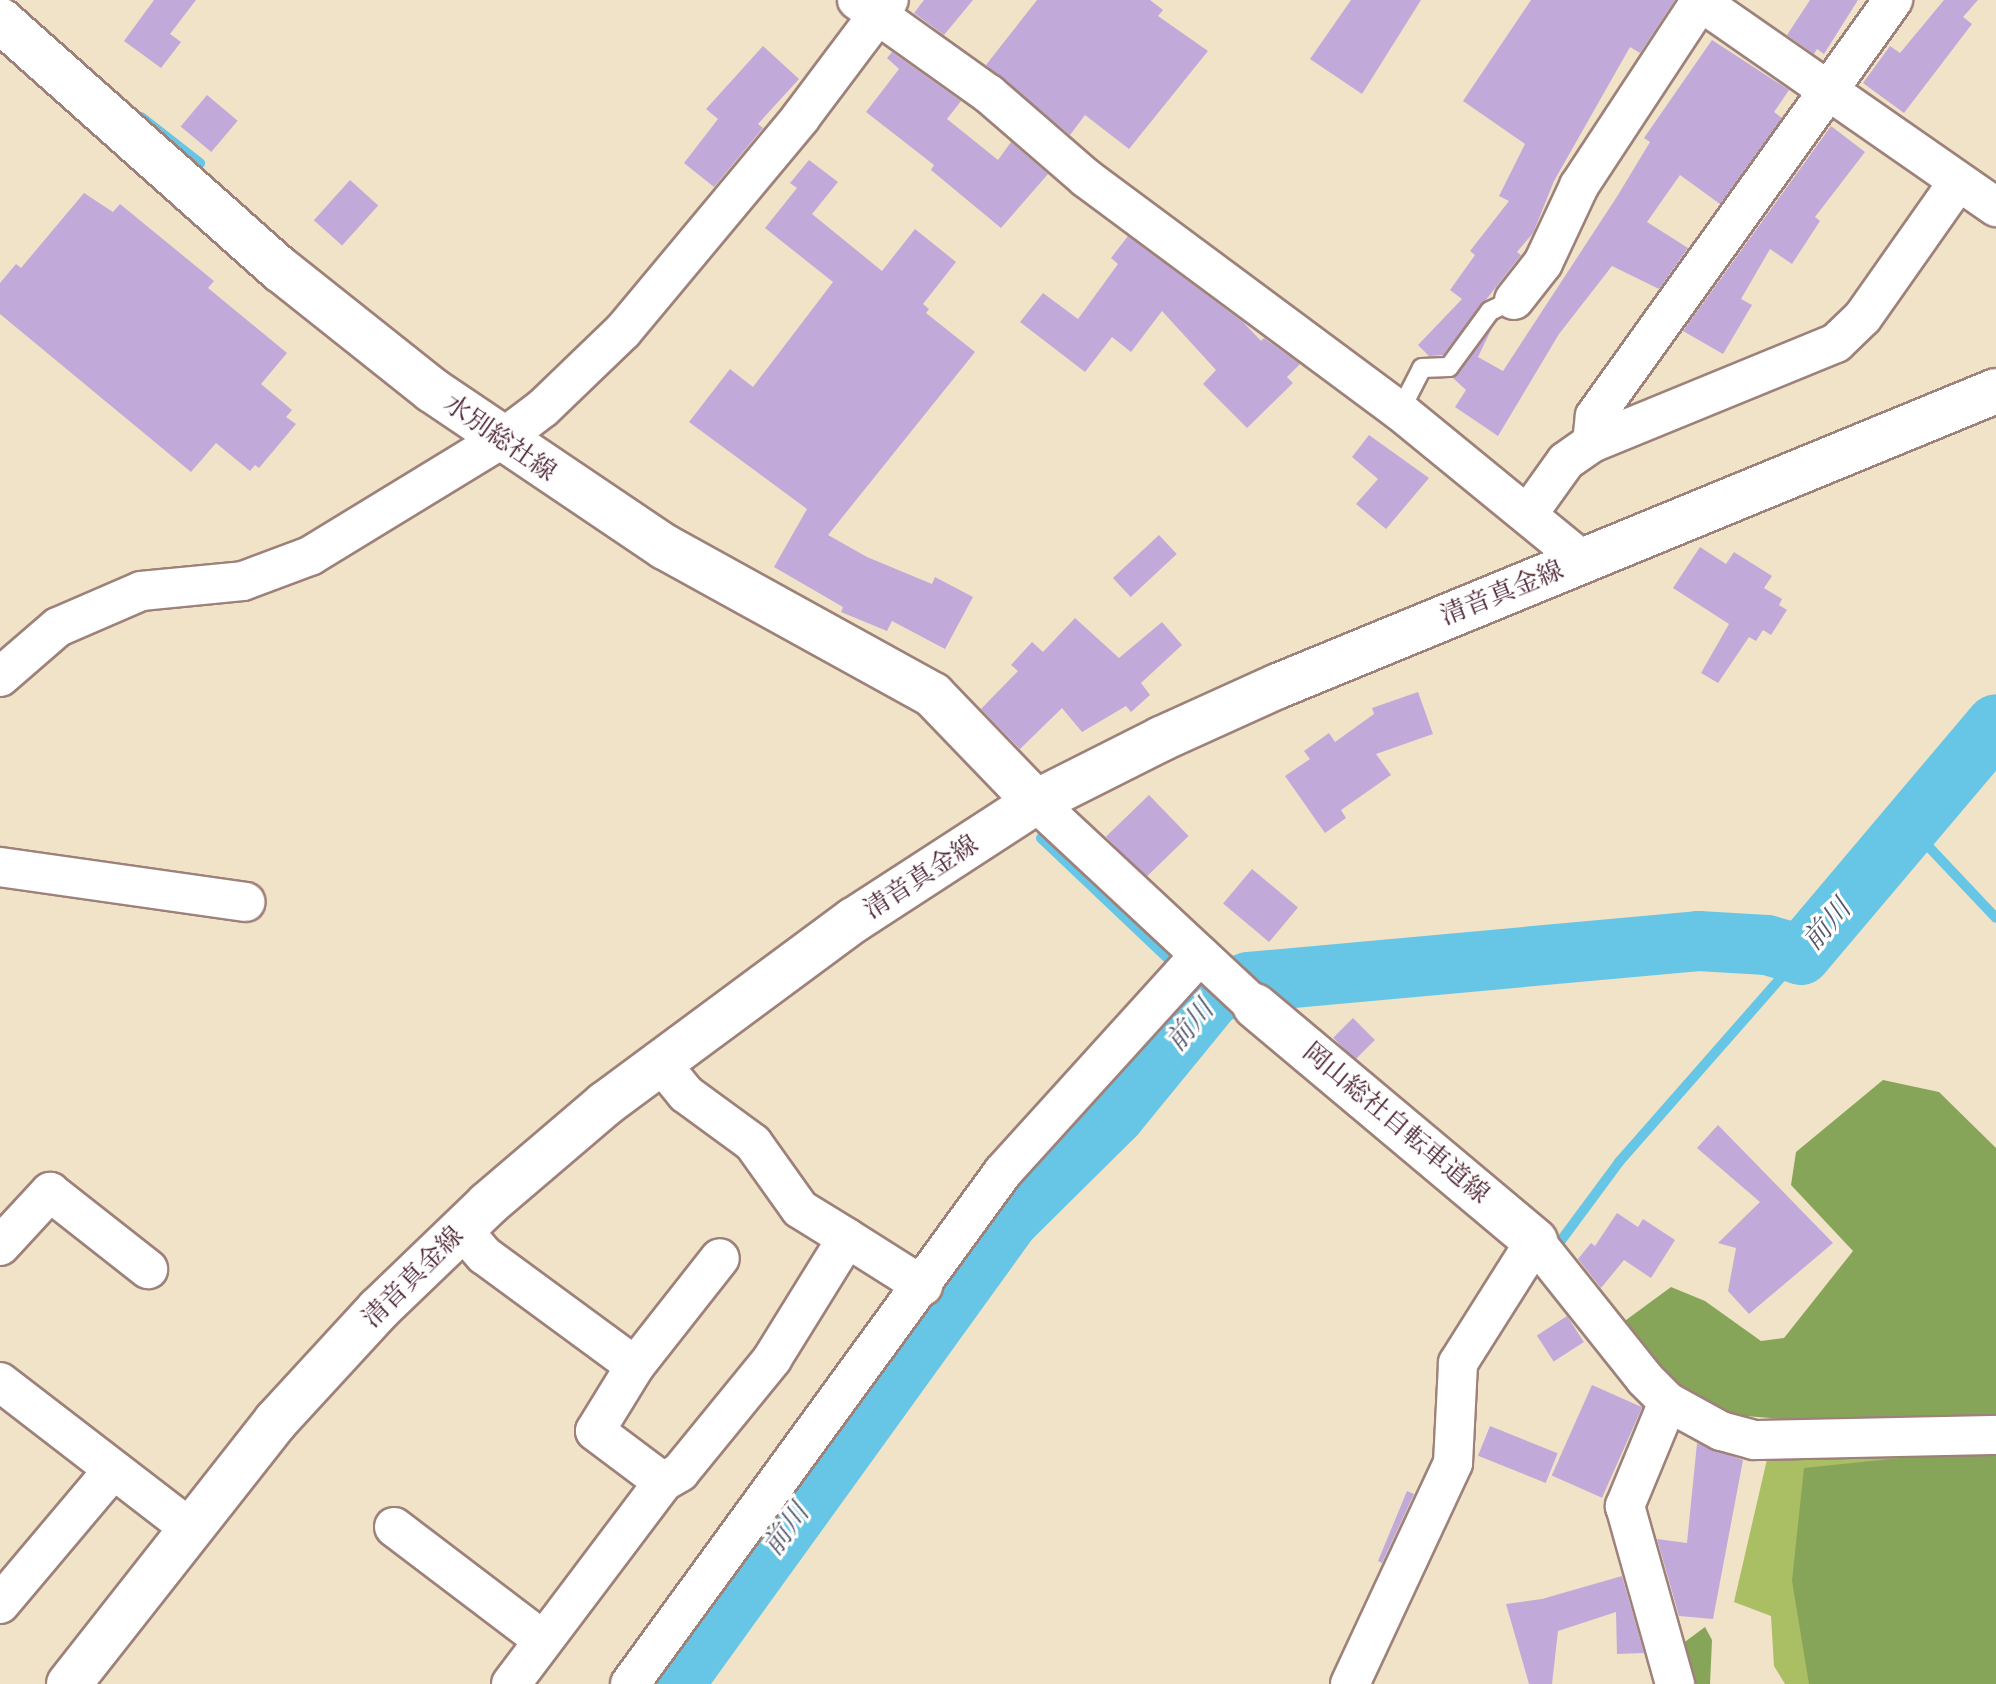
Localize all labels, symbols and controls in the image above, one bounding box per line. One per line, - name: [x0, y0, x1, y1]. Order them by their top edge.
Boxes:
- street label: 水別総社線: [438, 388, 562, 488]
- street label: 清音真金線: [1436, 554, 1568, 632]
- street label: 清音真金線: [858, 829, 984, 925]
- water label: 前川: [1795, 892, 1857, 956]
- water label: 前川: [1158, 993, 1220, 1057]
- street label: 岡山総社自転車道線: [1296, 1036, 1496, 1210]
- street label: 清音真金線: [356, 1220, 470, 1334]
- water label: 前川: [755, 1496, 815, 1562]

